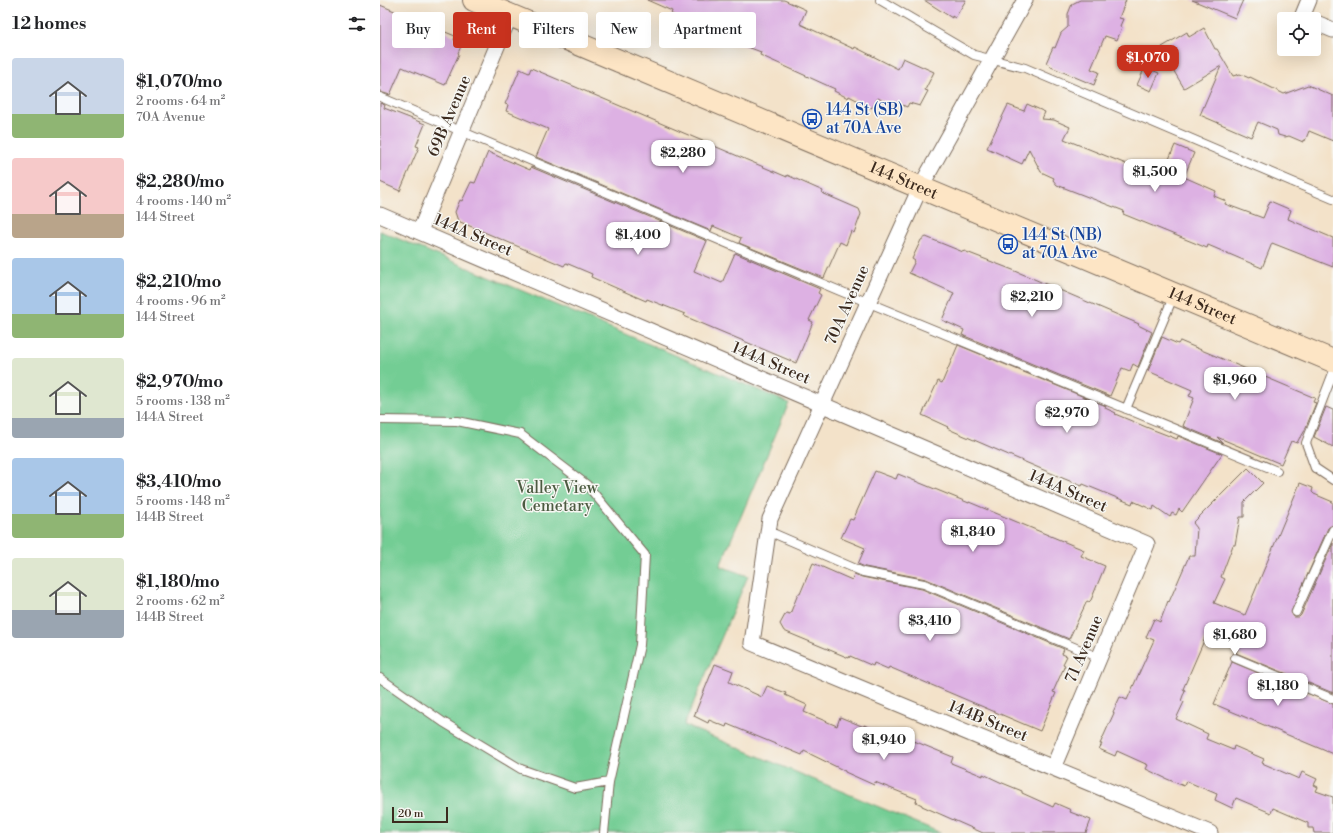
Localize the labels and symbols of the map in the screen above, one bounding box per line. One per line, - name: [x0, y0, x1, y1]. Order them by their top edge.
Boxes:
- pin: $1,070: [1115, 45, 1181, 79]
- street label: 69B Avenue: [423, 72, 475, 160]
- place label: 144 St (SB) at 70A Ave: [826, 100, 903, 138]
- bus stop icon: 144 St (SB) at 70A Ave: [801, 108, 823, 130]
- pin: $2,280: [650, 140, 716, 174]
- street label: 144 Street: [866, 157, 941, 204]
- pin: $1,500: [1122, 159, 1188, 193]
- street label: 144A Street: [431, 210, 516, 261]
- pin: $1,400: [605, 222, 671, 256]
- place label: 144 St (NB) at 70A Ave: [1022, 225, 1102, 263]
- bus stop icon: 144 St (NB) at 70A Ave: [997, 233, 1019, 255]
- street label: 70A Avenue: [821, 262, 873, 348]
- street label: 144 Street: [1165, 283, 1240, 329]
- pin: $2,210: [999, 284, 1065, 318]
- street label: 144A Street: [729, 338, 814, 389]
- pin: $1,960: [1202, 367, 1268, 401]
- pin: $2,970: [1034, 400, 1100, 434]
- street label: 144A Street: [1026, 466, 1111, 517]
- park label: Valley View Cemetary: [515, 478, 599, 516]
- pin: $1,840: [940, 519, 1006, 553]
- pin: $3,410: [897, 608, 963, 642]
- street label: 71 Avenue: [1061, 612, 1107, 686]
- pin: $1,680: [1202, 622, 1268, 656]
- pin: $1,180: [1245, 673, 1311, 707]
- street label: 144B Street: [945, 696, 1031, 746]
- pin: $1,940: [851, 727, 917, 761]
- scale bar: [392, 805, 448, 824]

